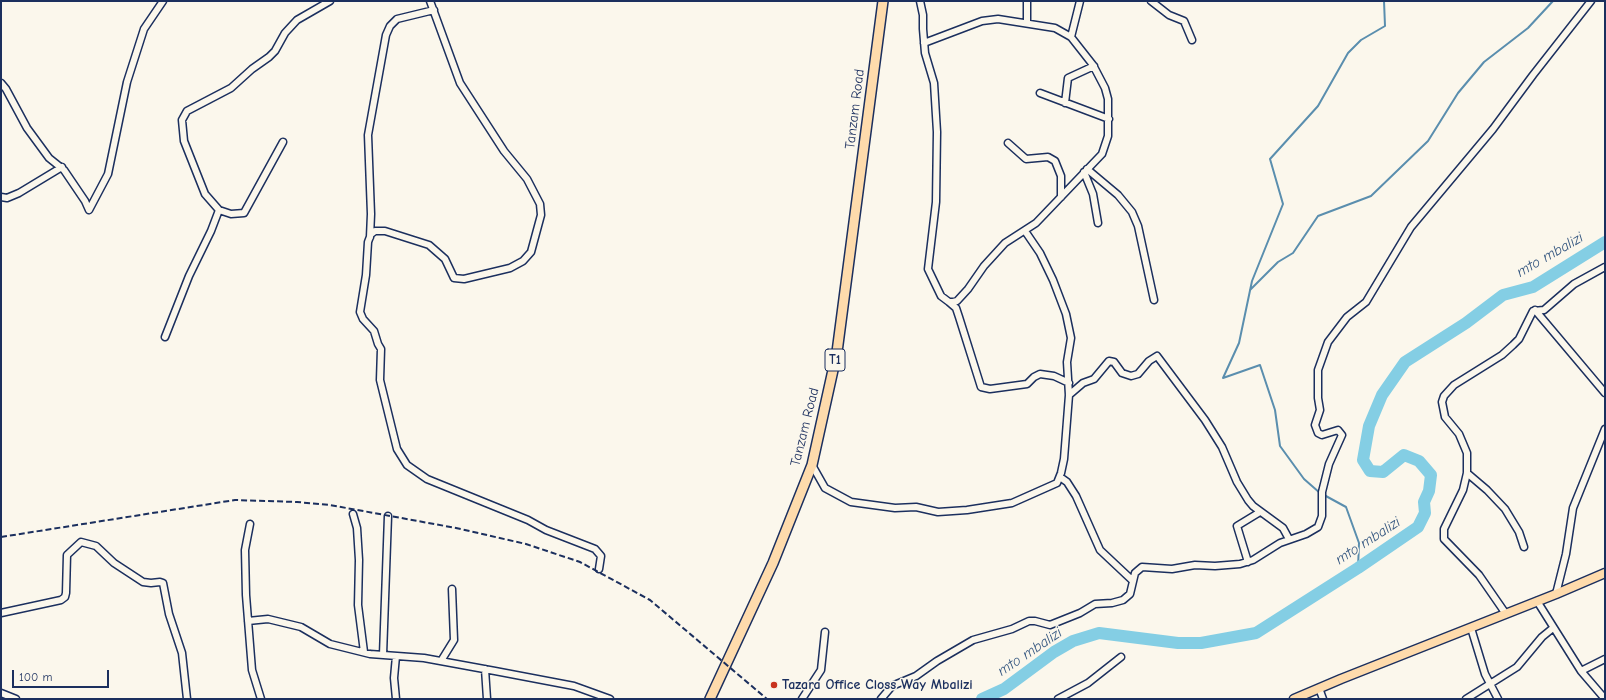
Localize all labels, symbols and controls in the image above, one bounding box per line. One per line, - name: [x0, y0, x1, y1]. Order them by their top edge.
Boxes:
- street label: Tanzam Road: [842, 68, 868, 150]
- water label: mto mbalizi: [1513, 229, 1587, 281]
- road number: T1: [825, 349, 845, 371]
- street label: Tanzam Road: [787, 386, 823, 468]
- water label: mto mbalizi: [1332, 513, 1404, 569]
- water label: mto mbalizi: [994, 624, 1066, 680]
- scale bar: [14, 662, 111, 688]
- text: 100 m: [19, 670, 52, 684]
- place label: Tazara Office Closs Way Mbalizi: [782, 677, 973, 693]
- marker: Tazara Office Closs Way Mbalizi: [769, 680, 779, 690]

